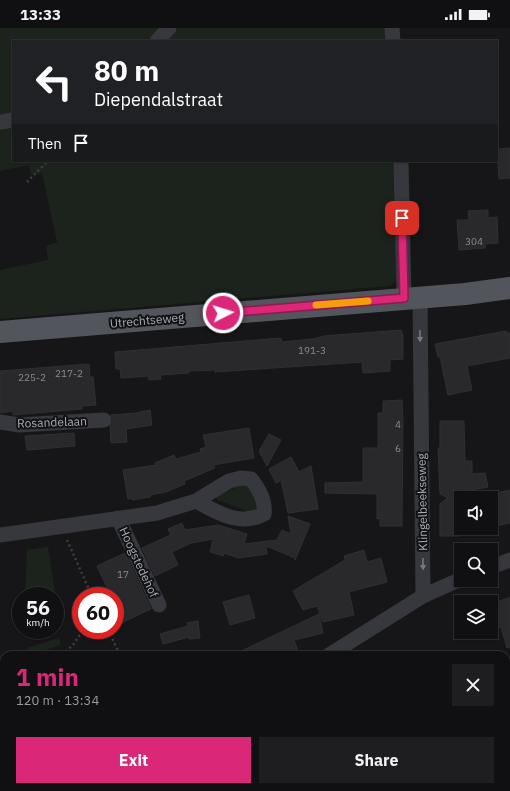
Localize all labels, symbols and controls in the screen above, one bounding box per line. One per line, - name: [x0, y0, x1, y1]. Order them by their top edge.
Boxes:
- text: 13:33: [20, 5, 61, 24]
- text: 80 m: [94, 52, 159, 89]
- icon: left: [28, 56, 80, 108]
- text: Diependalstraat: [94, 88, 223, 111]
- icon: arrive: [70, 132, 92, 154]
- text: Then: [28, 134, 62, 153]
- pin: [385, 201, 419, 235]
- icon: arrive: [391, 207, 413, 229]
- house number: 304: [465, 235, 483, 248]
- position arrow: [202, 292, 244, 334]
- street label: Utrechtseweg: [109, 309, 186, 331]
- one-way arrow: [417, 330, 423, 343]
- house number: 191-3: [298, 344, 326, 357]
- house number: 217-2: [55, 367, 83, 380]
- house number: 225-2: [18, 371, 46, 384]
- street label: Rosandelaan: [17, 413, 87, 431]
- house number: 4: [395, 418, 401, 431]
- house number: 6: [395, 442, 401, 455]
- street label: Klingelbeekseweg: [414, 452, 430, 551]
- map controls: [454, 491, 498, 639]
- button: sound: [454, 491, 498, 535]
- street label: Hoogstedehof: [116, 525, 162, 600]
- button: search: [454, 543, 498, 587]
- one-way arrow: [420, 558, 426, 571]
- house number: 17: [117, 568, 129, 581]
- speed limit sign: 60: [72, 587, 124, 639]
- text: 56: [26, 594, 50, 621]
- button: layers: [454, 595, 498, 639]
- text: km/h: [26, 616, 50, 629]
- text: 1 min: [16, 661, 79, 693]
- button: close: [452, 664, 494, 706]
- text: 120 m · 13:34: [16, 692, 99, 709]
- button: Exit: [16, 737, 251, 783]
- button: Share: [259, 737, 494, 783]

